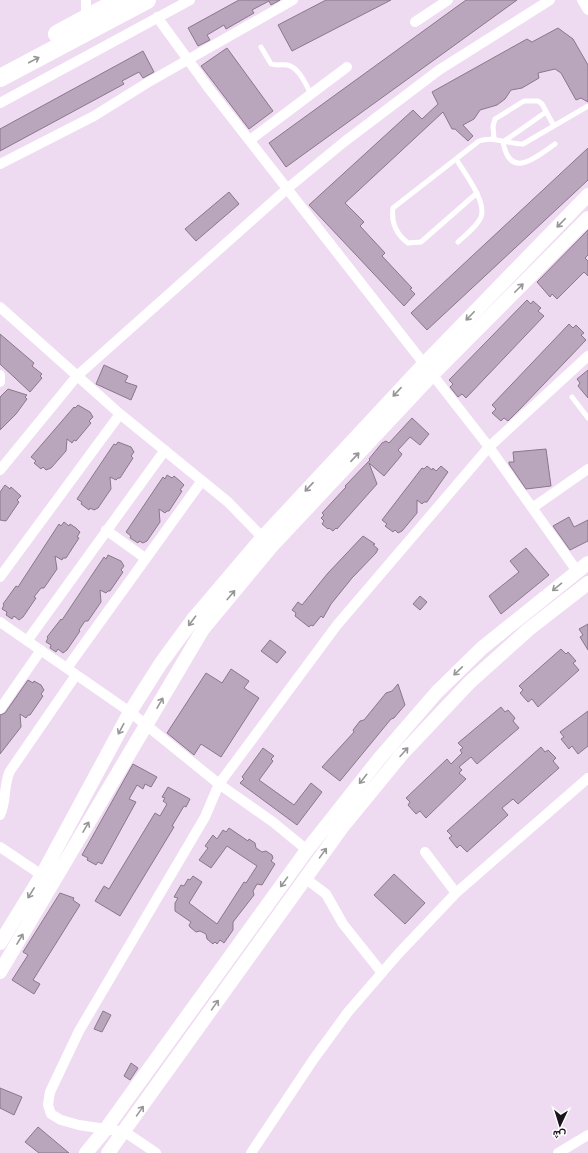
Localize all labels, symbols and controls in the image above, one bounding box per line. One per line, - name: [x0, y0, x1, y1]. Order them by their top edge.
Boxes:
- one-way arrow: [28, 55, 40, 63]
- one-way arrow: [556, 218, 566, 228]
- one-way arrow: [514, 283, 524, 293]
- one-way arrow: [465, 311, 475, 321]
- one-way arrow: [393, 387, 402, 397]
- one-way arrow: [350, 452, 360, 462]
- one-way arrow: [305, 482, 314, 492]
- one-way arrow: [552, 583, 563, 592]
- one-way arrow: [227, 590, 236, 600]
- one-way arrow: [188, 615, 196, 626]
- one-way arrow: [453, 666, 463, 676]
- one-way arrow: [156, 697, 164, 709]
- one-way arrow: [116, 723, 124, 735]
- one-way arrow: [400, 747, 409, 757]
- one-way arrow: [358, 774, 367, 784]
- one-way arrow: [83, 821, 91, 833]
- one-way arrow: [319, 848, 327, 859]
- one-way arrow: [280, 876, 288, 887]
- one-way arrow: [27, 887, 36, 898]
- one-way arrow: [17, 933, 25, 945]
- one-way arrow: [211, 999, 219, 1010]
- one-way arrow: [136, 1105, 144, 1116]
- north arrow: [540, 1105, 580, 1145]
- text: ش: [552, 1128, 566, 1142]

